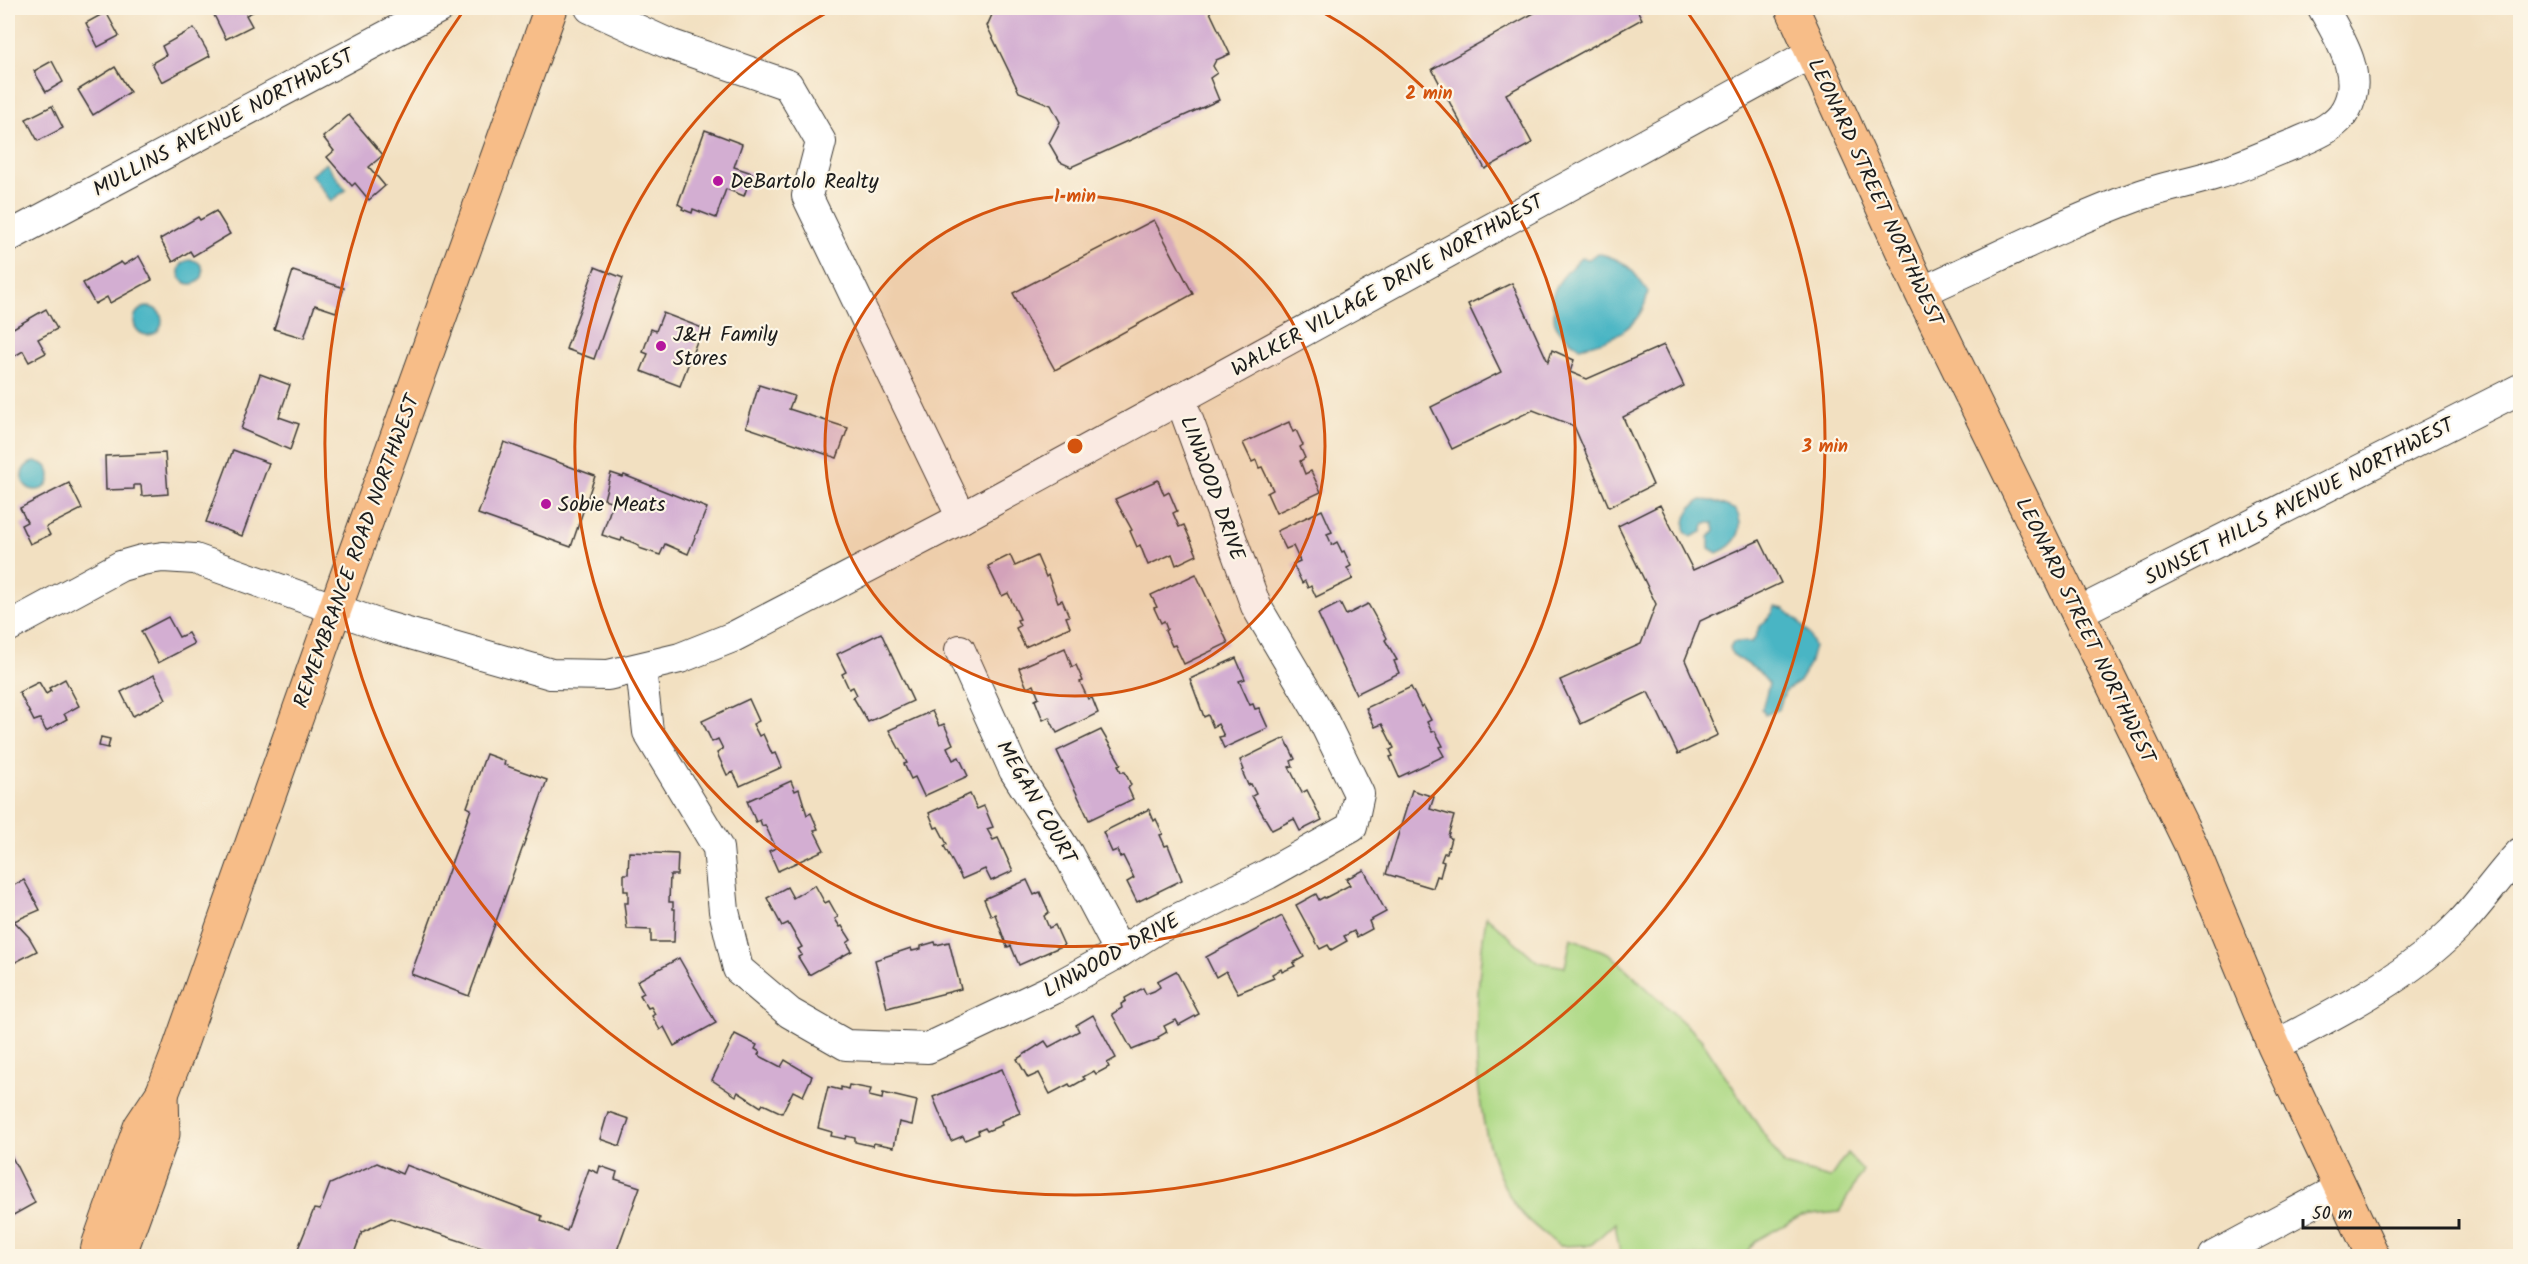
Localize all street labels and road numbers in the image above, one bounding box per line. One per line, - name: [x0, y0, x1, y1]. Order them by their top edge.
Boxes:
- street label: MULLINS AVENUE NORTHWEST: [87, 39, 362, 206]
- street label: LEONARD STREET NORTHWEST: [1798, 53, 1952, 334]
- street label: WALKER VILLAGE DRIVE NORTHWEST: [1225, 185, 1552, 386]
- street label: REMEMBRANCE ROAD NORTHWEST: [285, 388, 430, 713]
- street label: SUNSET HILLS AVENUE NORTHWEST: [2139, 409, 2462, 595]
- street label: LINWOOD DRIVE: [1170, 411, 1253, 566]
- street label: LEONARD STREET NORTHWEST: [2006, 492, 2164, 771]
- street label: MEGAN COURT: [987, 734, 1086, 873]
- street label: LINWOOD DRIVE: [1037, 905, 1187, 1008]

